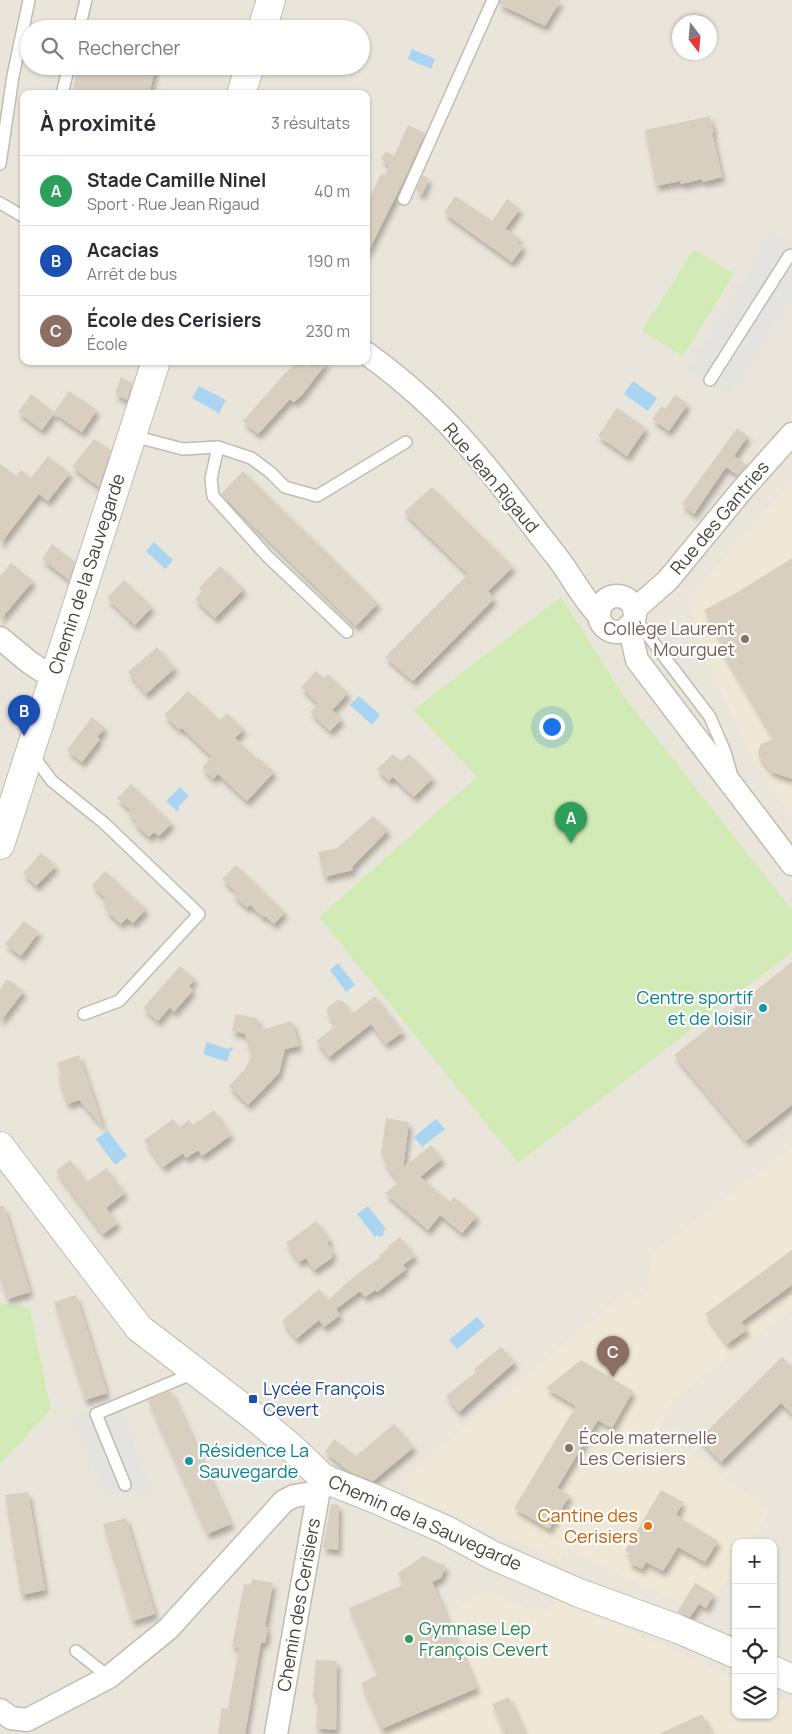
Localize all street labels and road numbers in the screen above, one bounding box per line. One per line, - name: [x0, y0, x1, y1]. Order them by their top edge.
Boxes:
- street label: Rue Jean Rigaud: [439, 417, 545, 537]
- street label: Rue des Gantries: [665, 455, 774, 579]
- street label: Chemin de la Sauvegarde: [42, 470, 130, 677]
- street label: Chemin de la Sauvegarde: [325, 1469, 526, 1576]
- street label: Chemin des Cerisiers: [271, 1516, 325, 1693]

